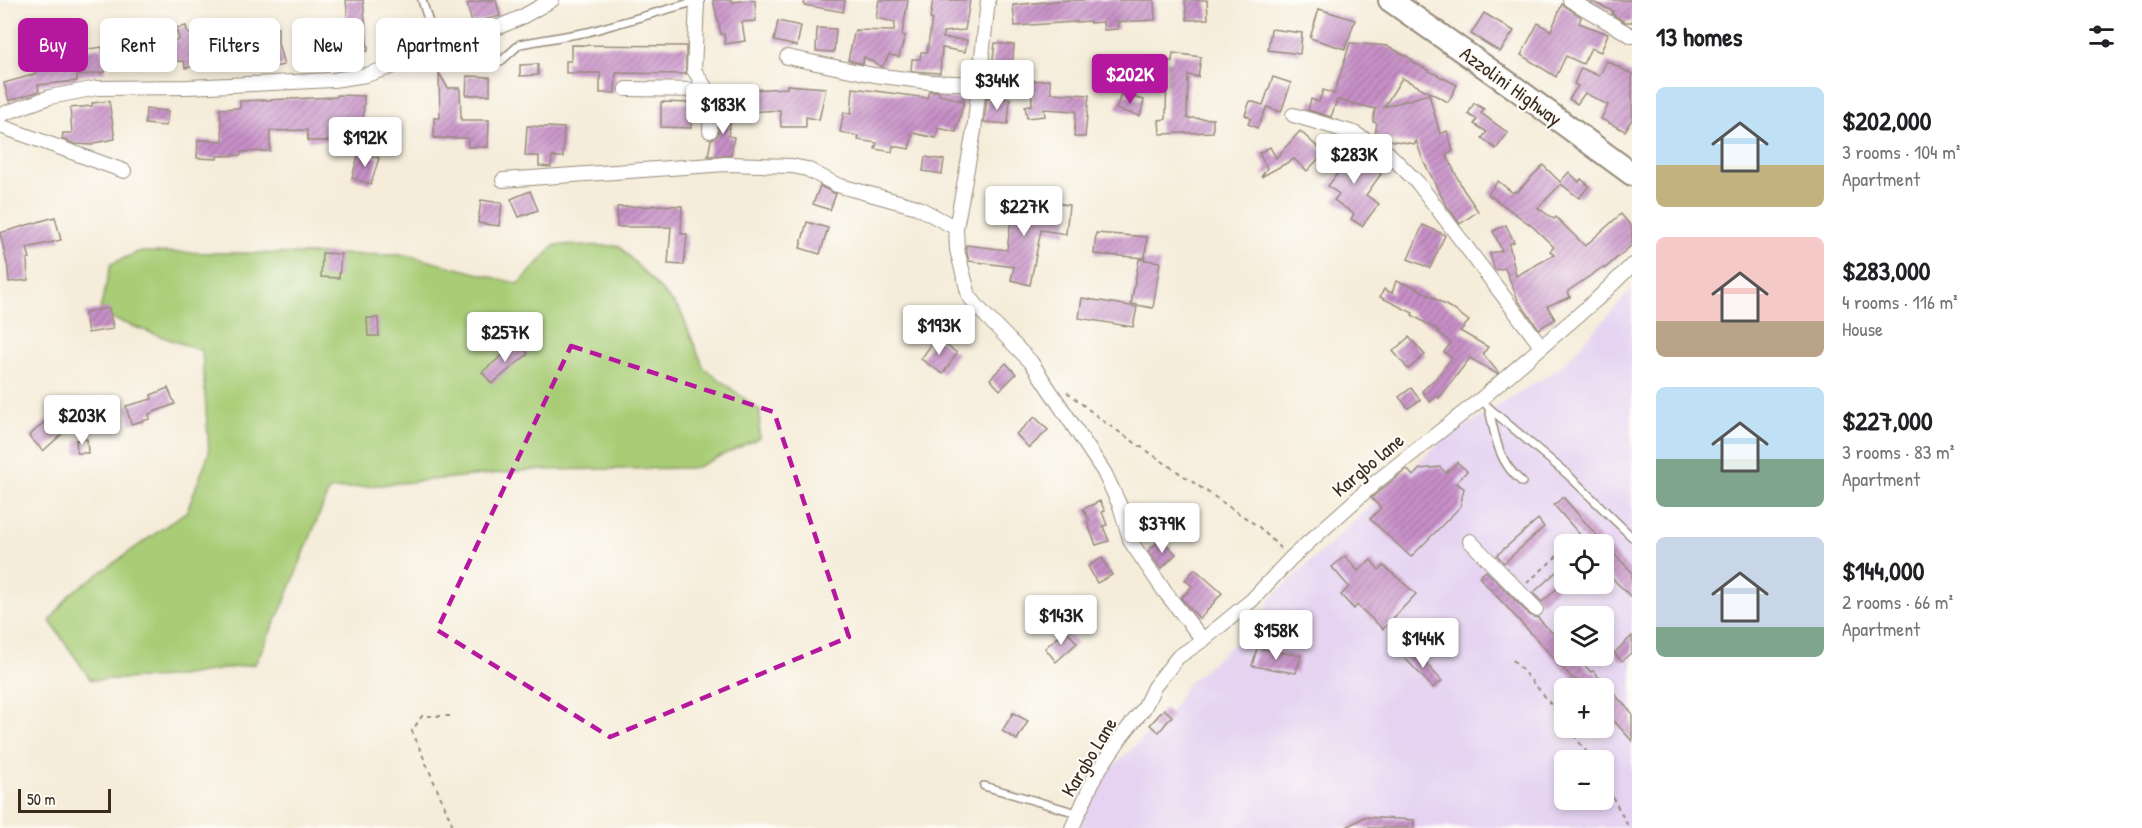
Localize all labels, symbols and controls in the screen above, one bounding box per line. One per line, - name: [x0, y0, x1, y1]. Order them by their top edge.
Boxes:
- chip: Buy: [18, 18, 88, 72]
- chip: Rent: [100, 18, 177, 72]
- chip: Filters: [189, 18, 280, 72]
- chip: New: [292, 18, 364, 72]
- chip: Apartment: [376, 18, 500, 72]
- text: 13 homes: [1656, 19, 1743, 54]
- icon: filters: [2085, 20, 2118, 53]
- street label: Azzolini Highway: [1455, 40, 1568, 132]
- pin: $202K: [1088, 54, 1172, 105]
- pin: $344K: [955, 60, 1039, 111]
- text: $202K: [1106, 60, 1154, 87]
- text: $344K: [975, 66, 1019, 93]
- pin: $183K: [681, 84, 765, 135]
- text: $183K: [700, 90, 746, 117]
- text: $202,000: [1842, 103, 1931, 138]
- icon: home: [1704, 111, 1776, 183]
- pin: $192K: [323, 117, 407, 168]
- text: $192K: [343, 123, 387, 150]
- pin: $283K: [1312, 134, 1396, 185]
- text: 3 rooms · 104 m²: [1842, 138, 1960, 165]
- text: $283K: [1330, 140, 1378, 167]
- text: Apartment: [1842, 165, 1920, 192]
- pin: $227K: [982, 186, 1066, 237]
- text: $227K: [999, 192, 1049, 219]
- text: $283,000: [1842, 253, 1930, 288]
- icon: home: [1704, 261, 1776, 333]
- text: 4 rooms · 116 m²: [1842, 288, 1958, 315]
- pin: $193K: [897, 305, 981, 356]
- text: $193K: [917, 311, 961, 338]
- pin: $257K: [463, 312, 547, 363]
- text: House: [1842, 315, 1883, 342]
- text: $257K: [481, 318, 529, 345]
- pin: $203K: [40, 395, 124, 446]
- text: $203K: [58, 401, 106, 428]
- text: $227,000: [1842, 403, 1933, 438]
- icon: home: [1704, 411, 1776, 483]
- street label: Kargbo lane: [1326, 427, 1409, 503]
- text: 3 rooms · 83 m²: [1842, 438, 1954, 465]
- text: Apartment: [1842, 465, 1920, 492]
- pin: $379K: [1120, 503, 1204, 554]
- text: $379K: [1139, 509, 1185, 536]
- map controls: [1554, 534, 1614, 810]
- button: locate: [1554, 534, 1614, 594]
- text: $144,000: [1842, 553, 1924, 588]
- icon: home: [1704, 561, 1776, 633]
- text: 2 rooms · 66 m²: [1842, 588, 1953, 615]
- pin: $143K: [1019, 595, 1103, 646]
- text: $143K: [1039, 601, 1083, 628]
- button: layers: [1554, 606, 1614, 666]
- pin: $158K: [1234, 610, 1318, 661]
- text: Apartment: [1842, 615, 1920, 642]
- text: $158K: [1254, 616, 1298, 643]
- pin: $144K: [1381, 618, 1465, 669]
- text: $144K: [1402, 624, 1444, 651]
- button: +: [1554, 678, 1614, 738]
- street label: Kargbo Lane: [1054, 712, 1123, 801]
- button: −: [1554, 750, 1614, 810]
- scale bar: [18, 786, 111, 814]
- text: 50 m: [27, 788, 56, 810]

